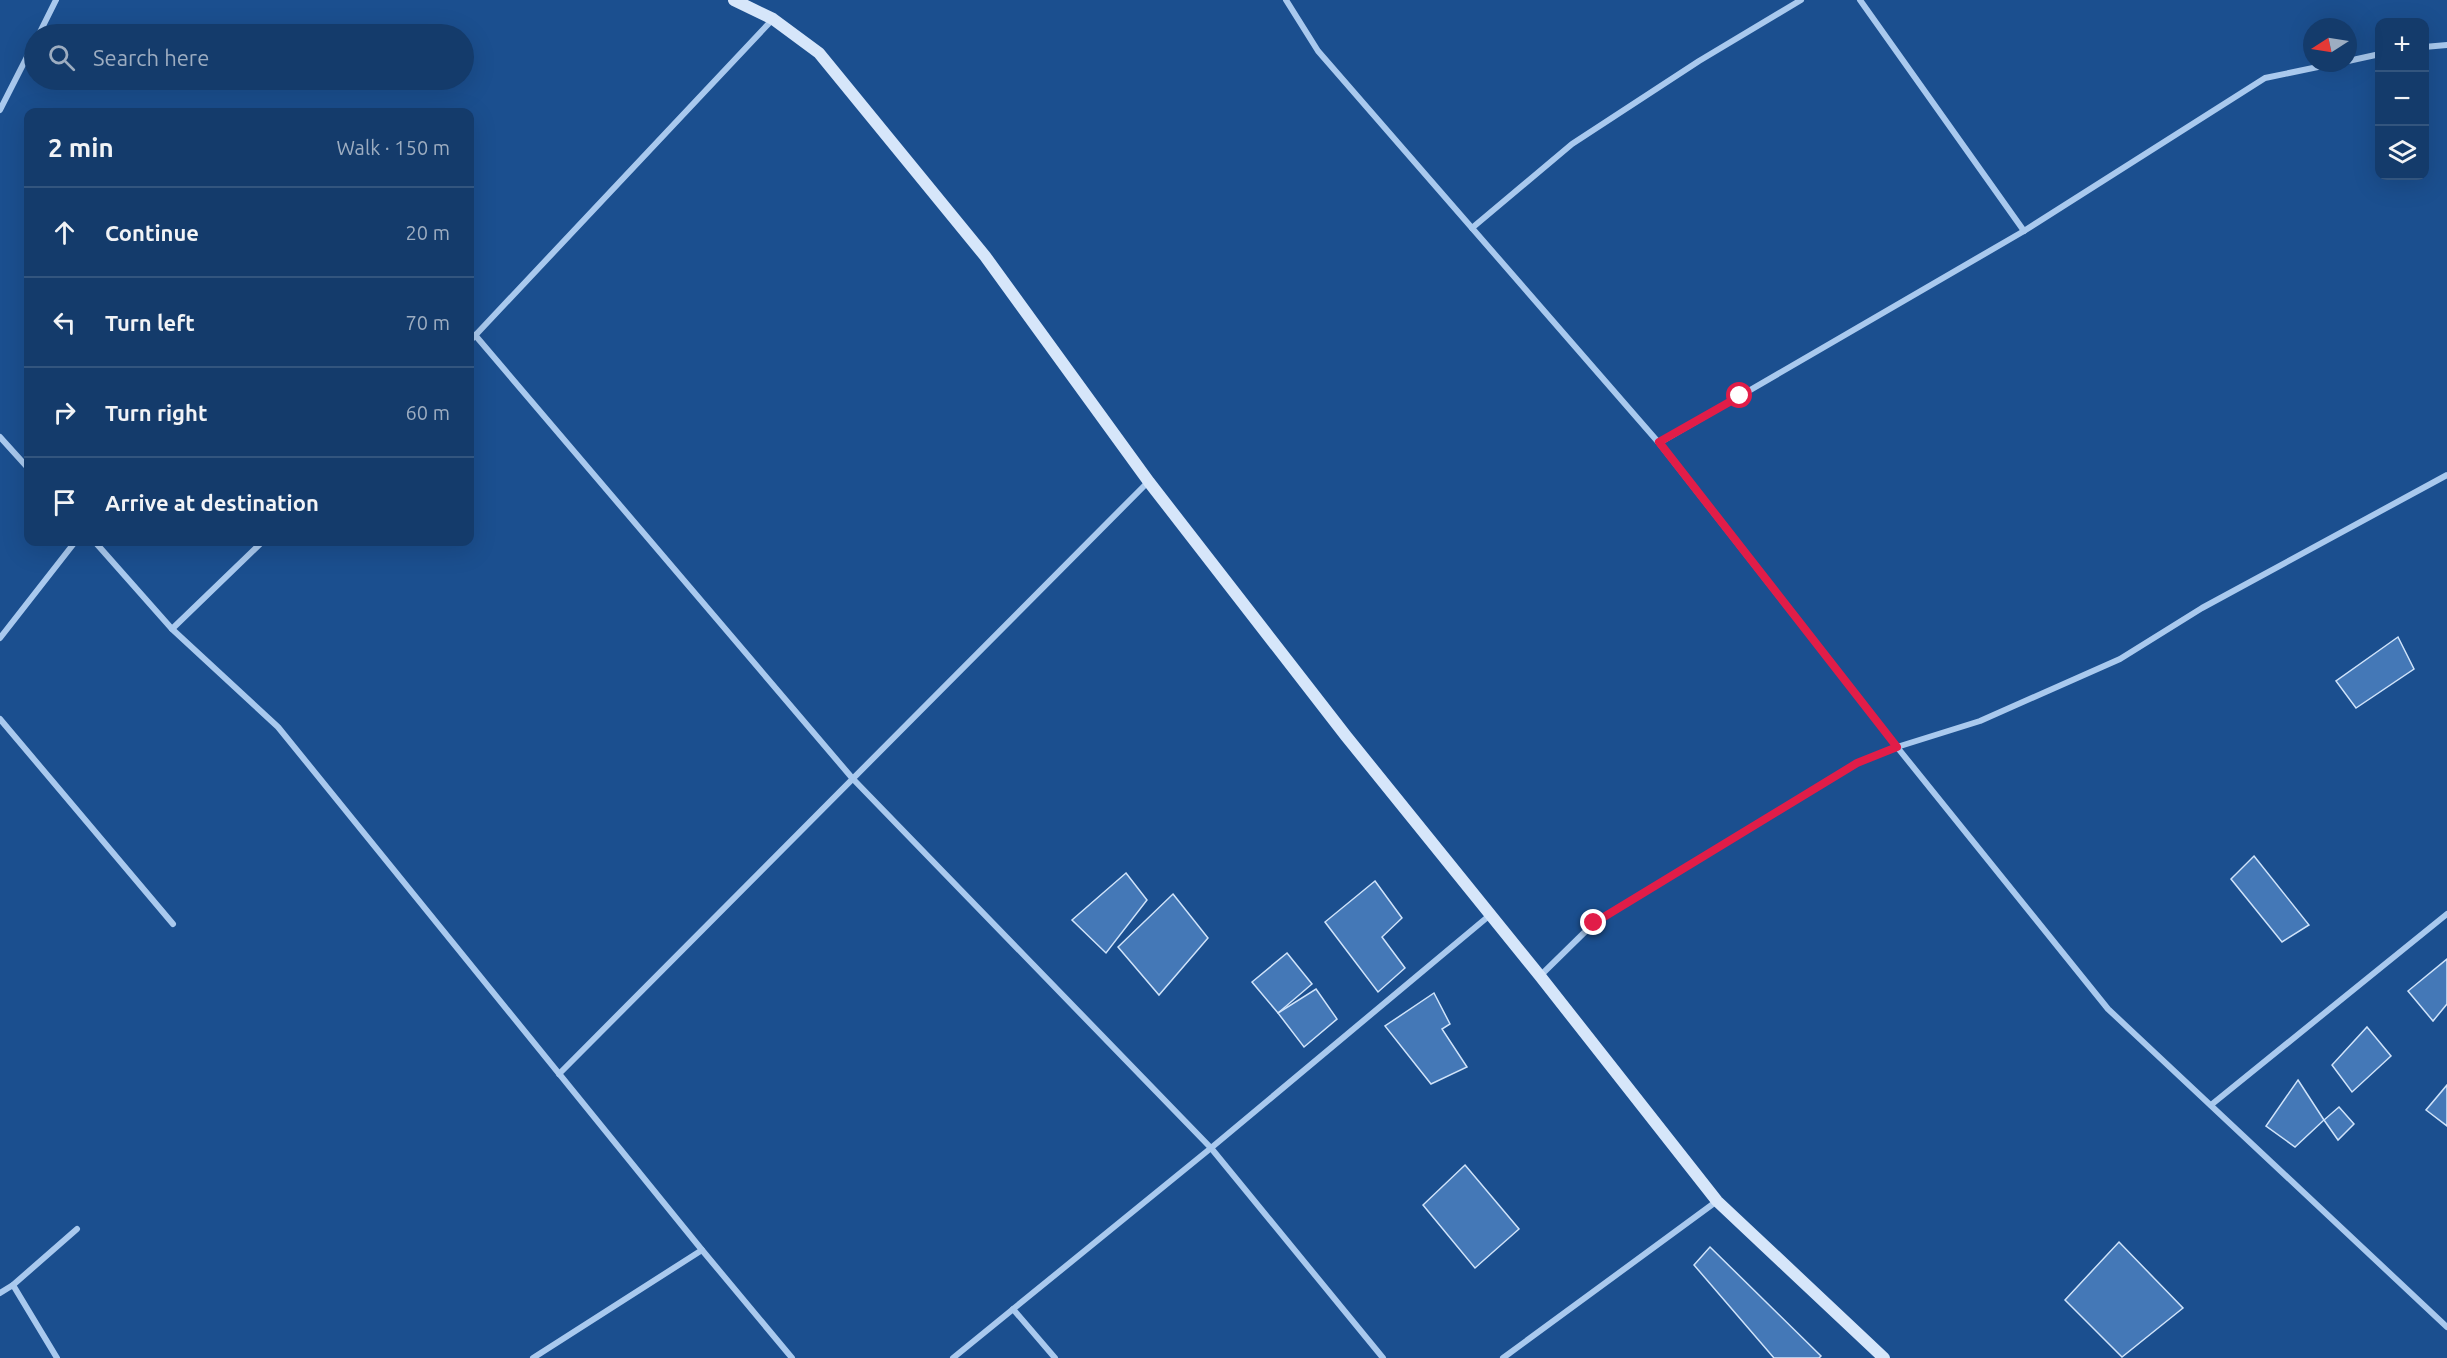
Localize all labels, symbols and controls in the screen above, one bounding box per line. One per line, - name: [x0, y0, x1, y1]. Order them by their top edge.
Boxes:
- north arrow: [2303, 18, 2357, 72]
- map controls: [2375, 18, 2429, 180]
- button: +: [2375, 18, 2429, 72]
- search box: [24, 24, 474, 90]
- icon: search: [45, 41, 78, 74]
- text: Search here: [93, 45, 209, 70]
- button: −: [2375, 72, 2429, 126]
- button: layers: [2375, 126, 2429, 180]
- text: 2 min: [48, 133, 114, 162]
- text: Walk · 150 m: [337, 136, 450, 159]
- icon: ahead: [48, 216, 81, 249]
- text: Continue: [105, 220, 199, 245]
- text: 20 m: [406, 221, 450, 244]
- icon: left: [48, 306, 81, 339]
- text: Turn left: [105, 310, 195, 335]
- text: 70 m: [406, 311, 450, 334]
- route start: [1726, 382, 1752, 408]
- icon: right: [48, 396, 81, 429]
- text: Turn right: [105, 400, 207, 425]
- text: 60 m: [406, 401, 450, 424]
- icon: arrive: [48, 486, 81, 519]
- text: Arrive at destination: [105, 490, 319, 515]
- route end: [1580, 909, 1606, 935]

